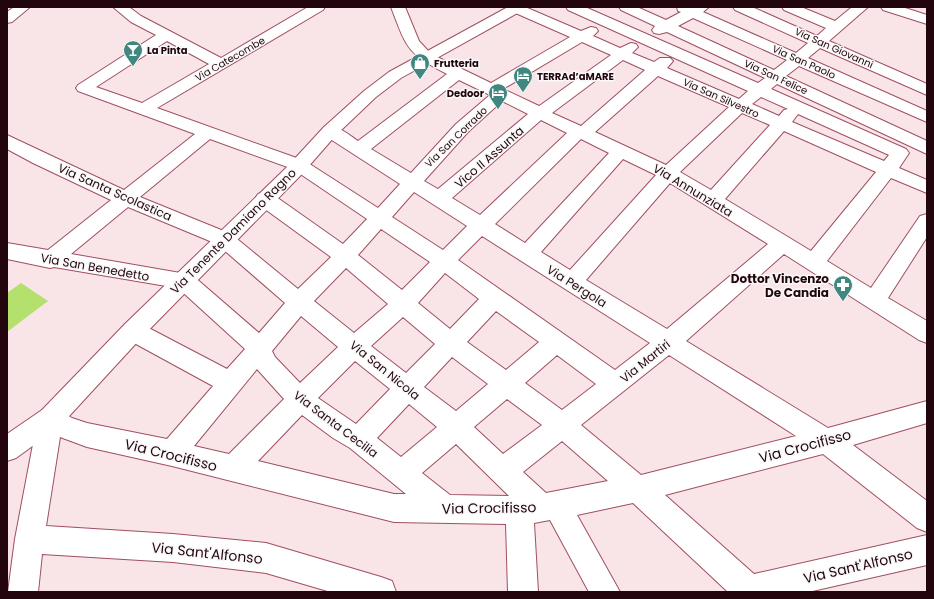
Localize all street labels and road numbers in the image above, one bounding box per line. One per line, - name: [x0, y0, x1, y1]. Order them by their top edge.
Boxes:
- street label: Via San Giovanni: [792, 24, 876, 72]
- street label: Via Catecombe: [192, 33, 268, 85]
- street label: Via San Paolo: [770, 41, 838, 83]
- street label: Via San Felice: [742, 56, 810, 98]
- street label: Via San Silvestro: [681, 74, 761, 122]
- street label: Via San Corrado: [421, 103, 491, 171]
- street label: Vico II Assunta: [451, 122, 527, 192]
- street label: Via Santa Scolastica: [55, 159, 175, 225]
- street label: Via Annunziata: [650, 159, 736, 221]
- street label: Via Tenente Damiano Ragno: [166, 164, 300, 298]
- street label: Via San Benedetto: [39, 249, 151, 285]
- street label: Via Pergola: [544, 261, 610, 311]
- street label: Via Martiri: [616, 335, 674, 387]
- street label: Via San Nicola: [346, 336, 424, 404]
- street label: Via Santa Cecilia: [290, 387, 382, 461]
- street label: Via Crocifisso: [757, 424, 853, 468]
- street label: Via Crocifisso: [123, 434, 219, 476]
- street label: Via Crocifisso: [441, 497, 537, 519]
- street label: Via Sant'Alfonso: [150, 537, 264, 569]
- street label: Via Sant'Alfonso: [801, 544, 915, 588]

